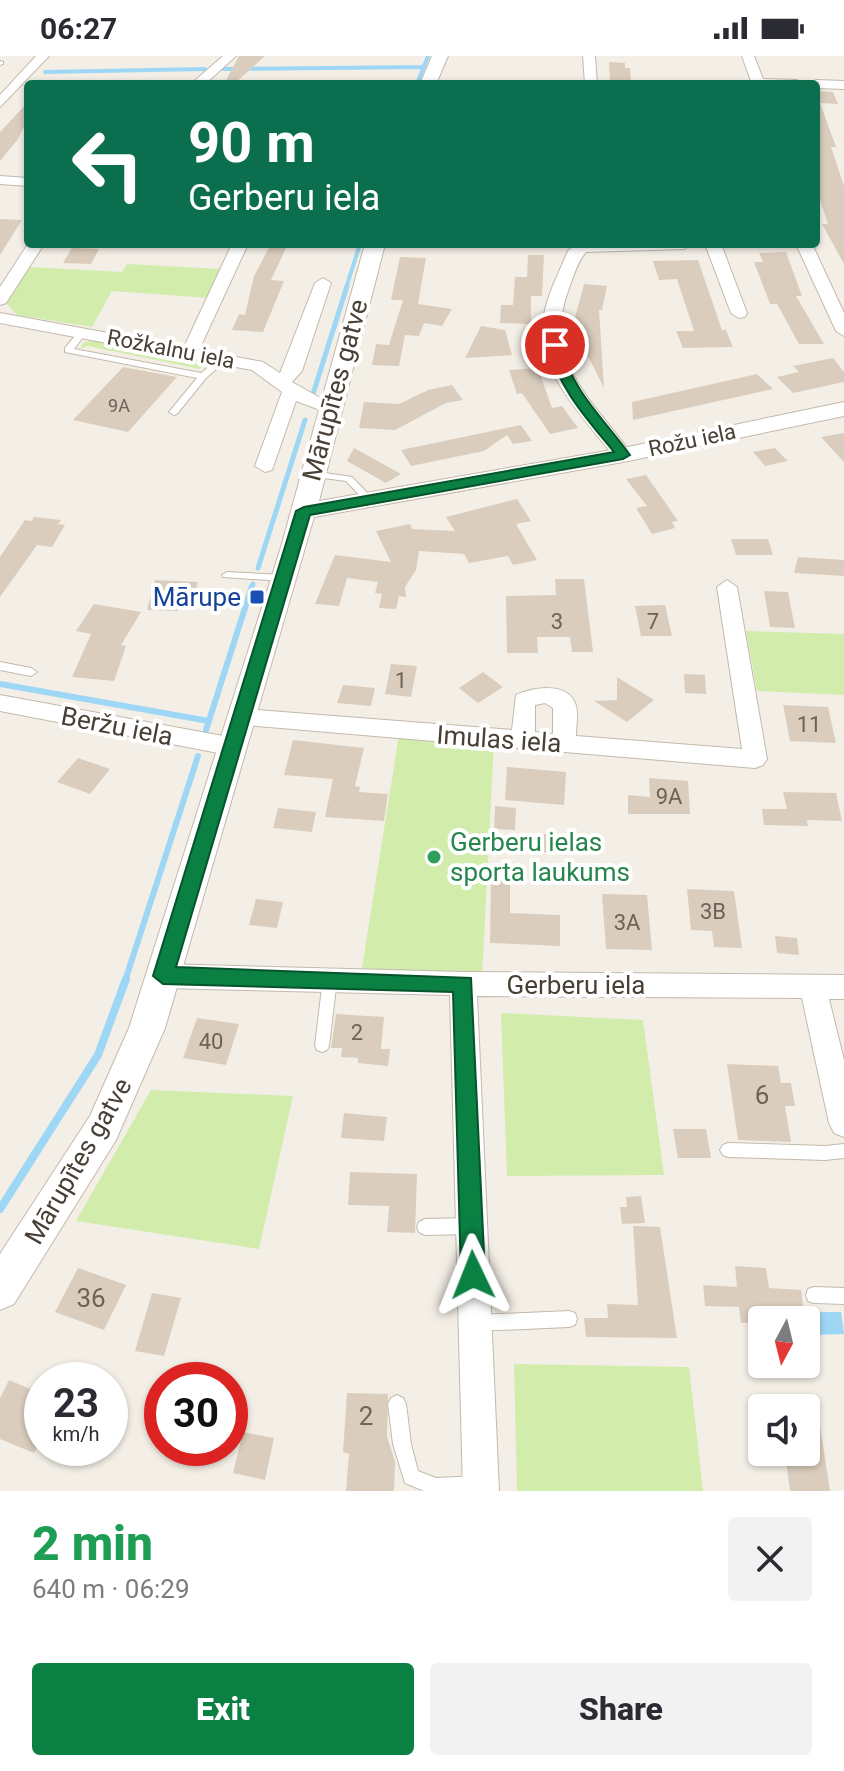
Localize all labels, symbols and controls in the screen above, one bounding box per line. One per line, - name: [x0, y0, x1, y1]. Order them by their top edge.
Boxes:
- text: 06:27: [40, 11, 117, 46]
- text: 90 m: [188, 110, 315, 176]
- icon: left: [56, 112, 160, 216]
- text: Gerberu iela: [188, 177, 380, 219]
- street label: Mārupītes gatve: [296, 296, 374, 484]
- pin: [521, 311, 589, 379]
- icon: arrive: [533, 323, 577, 367]
- street label: Rožkalnu iela: [105, 324, 237, 374]
- house number: 9A: [108, 395, 130, 416]
- street label: Rožu iela: [646, 419, 738, 461]
- place label: Mārupe: [153, 582, 241, 612]
- marker: Mārupe: [248, 588, 266, 606]
- house number: 3: [551, 609, 563, 634]
- house number: 7: [647, 609, 659, 634]
- house number: 1: [395, 668, 407, 693]
- street label: Beržu iela: [59, 700, 175, 752]
- house number: 11: [797, 712, 821, 737]
- street label: Imulas iela: [436, 720, 562, 758]
- house number: 9A: [656, 784, 683, 809]
- place label: Gerberu ielas sporta laukums: [450, 827, 630, 887]
- marker: Gerberu ielas sporta laukums: [425, 848, 443, 866]
- house number: 3B: [700, 899, 726, 924]
- house number: 3A: [614, 910, 641, 935]
- street label: Gerberu iela: [507, 970, 645, 1000]
- house number: 2: [351, 1020, 363, 1045]
- house number: 40: [199, 1029, 223, 1054]
- street label: Mārupītes gatve: [18, 1073, 138, 1249]
- house number: 6: [755, 1080, 769, 1110]
- position arrow: [431, 1233, 515, 1317]
- house number: 36: [76, 1283, 106, 1313]
- north arrow: [748, 1306, 820, 1378]
- map controls: [748, 1306, 820, 1466]
- speed limit sign: 30: [144, 1362, 248, 1466]
- text: 23: [53, 1380, 99, 1427]
- button: sound: [748, 1394, 820, 1466]
- house number: 2: [359, 1401, 373, 1431]
- text: km/h: [53, 1422, 99, 1446]
- text: 2 min: [32, 1515, 153, 1572]
- button: close: [728, 1517, 812, 1601]
- text: 640 m · 06:29: [32, 1574, 190, 1604]
- button: Exit: [32, 1663, 414, 1755]
- button: Share: [430, 1663, 812, 1755]

